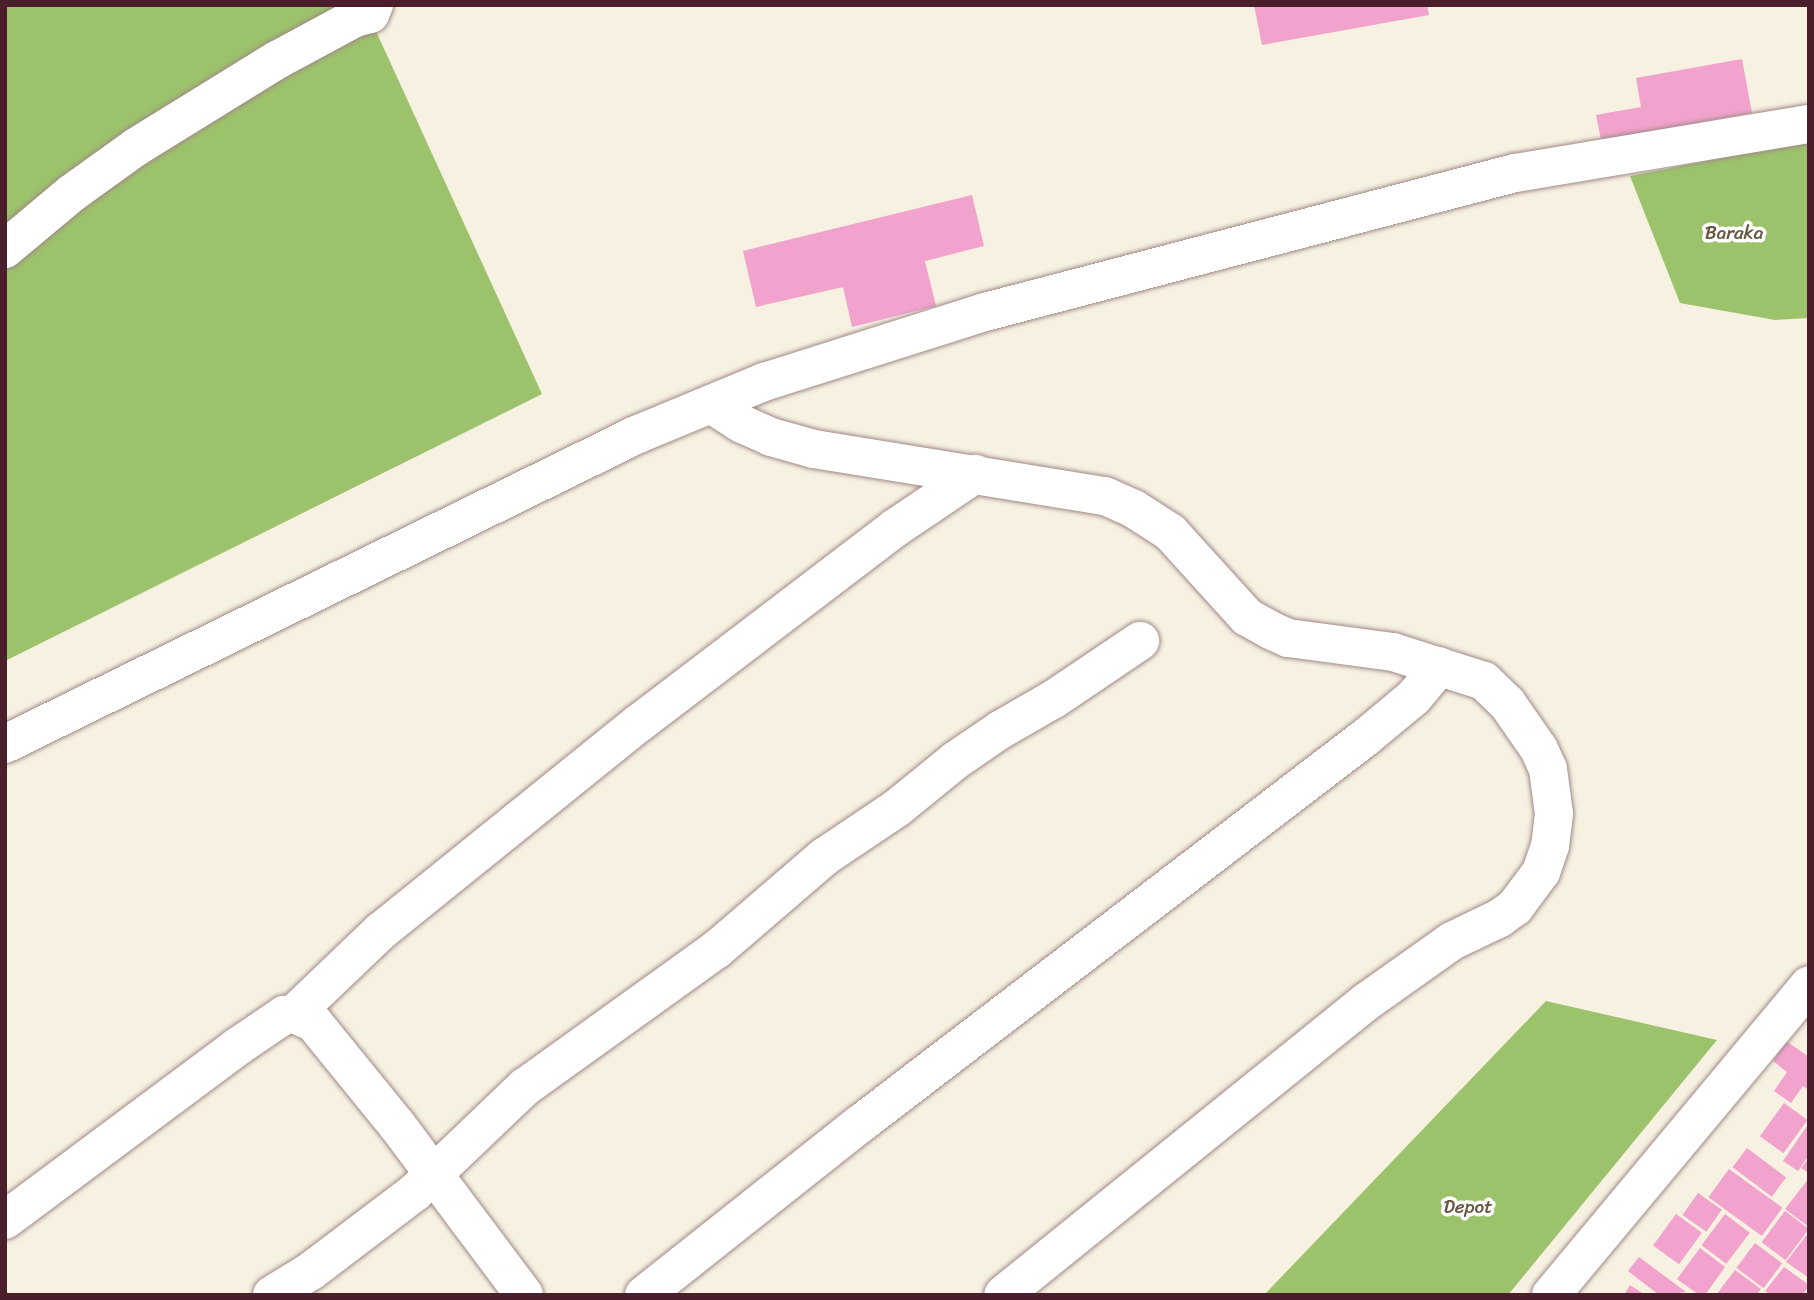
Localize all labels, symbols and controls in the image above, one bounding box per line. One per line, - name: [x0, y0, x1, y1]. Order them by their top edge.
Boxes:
- park label: Baraka: [1705, 222, 1763, 244]
- park label: Depot: [1443, 1196, 1493, 1218]

